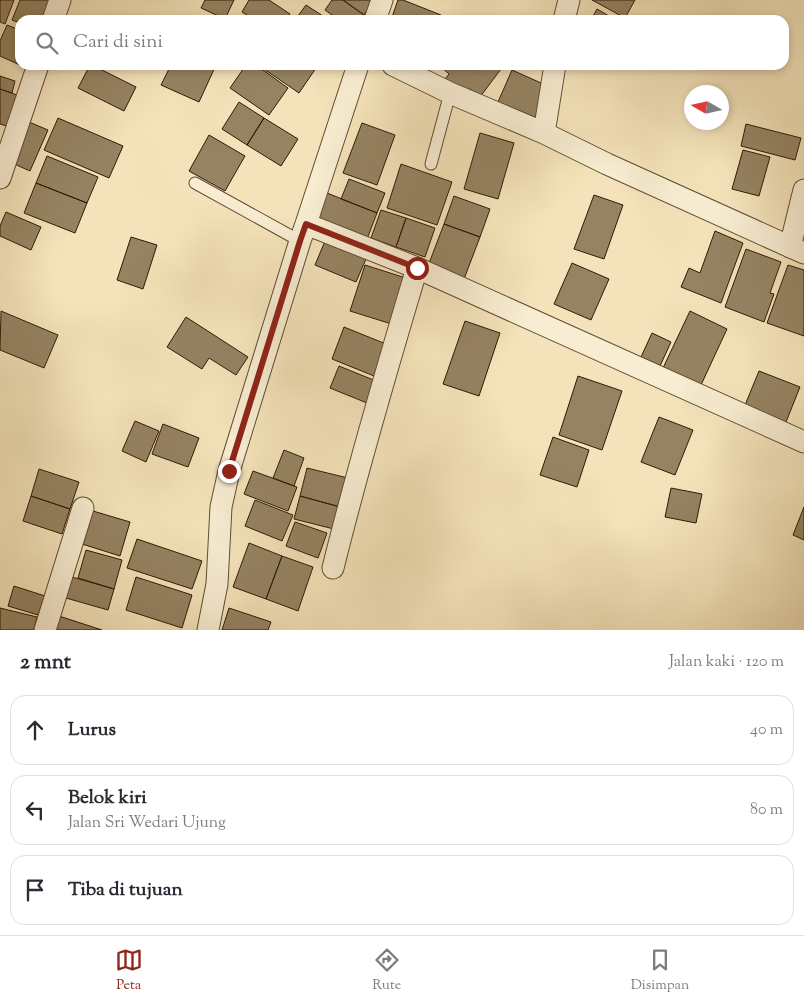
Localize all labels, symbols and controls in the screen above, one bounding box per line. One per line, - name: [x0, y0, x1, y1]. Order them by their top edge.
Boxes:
- search box: [15, 15, 789, 70]
- icon: search: [33, 29, 61, 57]
- text: Cari di sini: [73, 29, 163, 56]
- north arrow: [684, 85, 729, 130]
- route start: [406, 257, 429, 280]
- route end: [218, 460, 241, 483]
- text: 2 mnt: [20, 648, 71, 678]
- text: Jalan kaki · 120 m: [669, 651, 784, 674]
- icon: ahead: [21, 716, 49, 744]
- text: Lurus: [68, 717, 116, 744]
- text: 40 m: [750, 719, 783, 742]
- text: Belok kiri: [68, 785, 147, 812]
- icon: left: [21, 796, 49, 824]
- text: 80 m: [750, 799, 783, 822]
- text: Jalan Sri Wedari Ujung: [68, 812, 226, 835]
- icon: arrive: [21, 876, 49, 904]
- text: Tiba di tujuan: [68, 877, 183, 904]
- tab: Peta: [115, 946, 143, 996]
- tab: Rute: [372, 946, 401, 996]
- tab: Disimpan: [631, 946, 689, 996]

